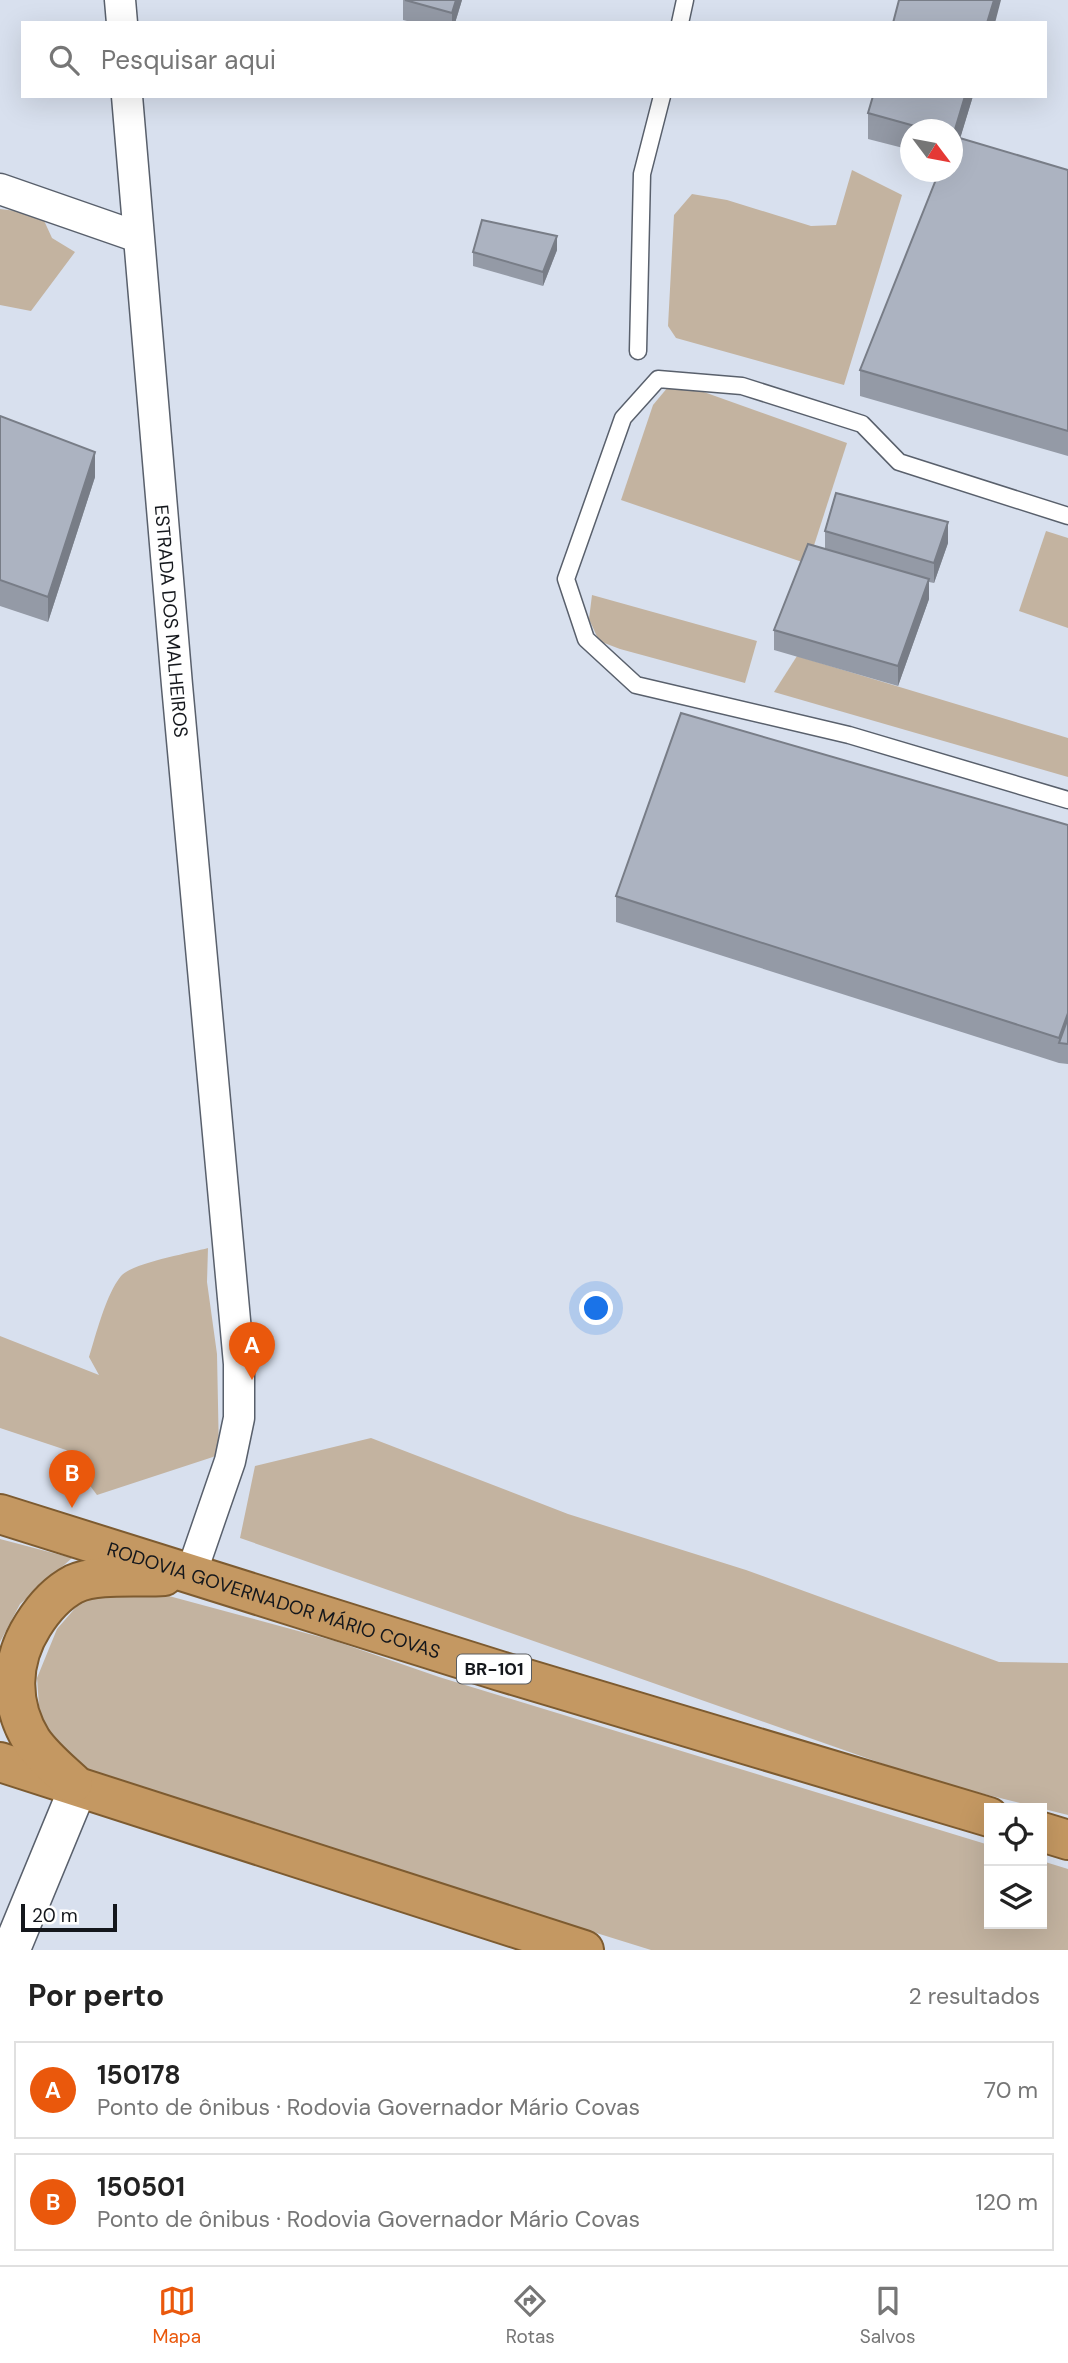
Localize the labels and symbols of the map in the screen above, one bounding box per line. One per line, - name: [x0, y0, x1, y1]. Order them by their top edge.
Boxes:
- north arrow: [900, 119, 963, 182]
- street label: ESTRADA DOS MALHEIROS: [149, 504, 194, 739]
- your location: [579, 1291, 613, 1325]
- pin: A: [229, 1322, 275, 1380]
- pin: B: [49, 1450, 95, 1508]
- street label: RODOVIA GOVERNADOR MÁRIO COVAS: [104, 1536, 444, 1664]
- road number: BR-101: [457, 1654, 531, 1684]
- scale bar: [21, 1901, 117, 1933]

